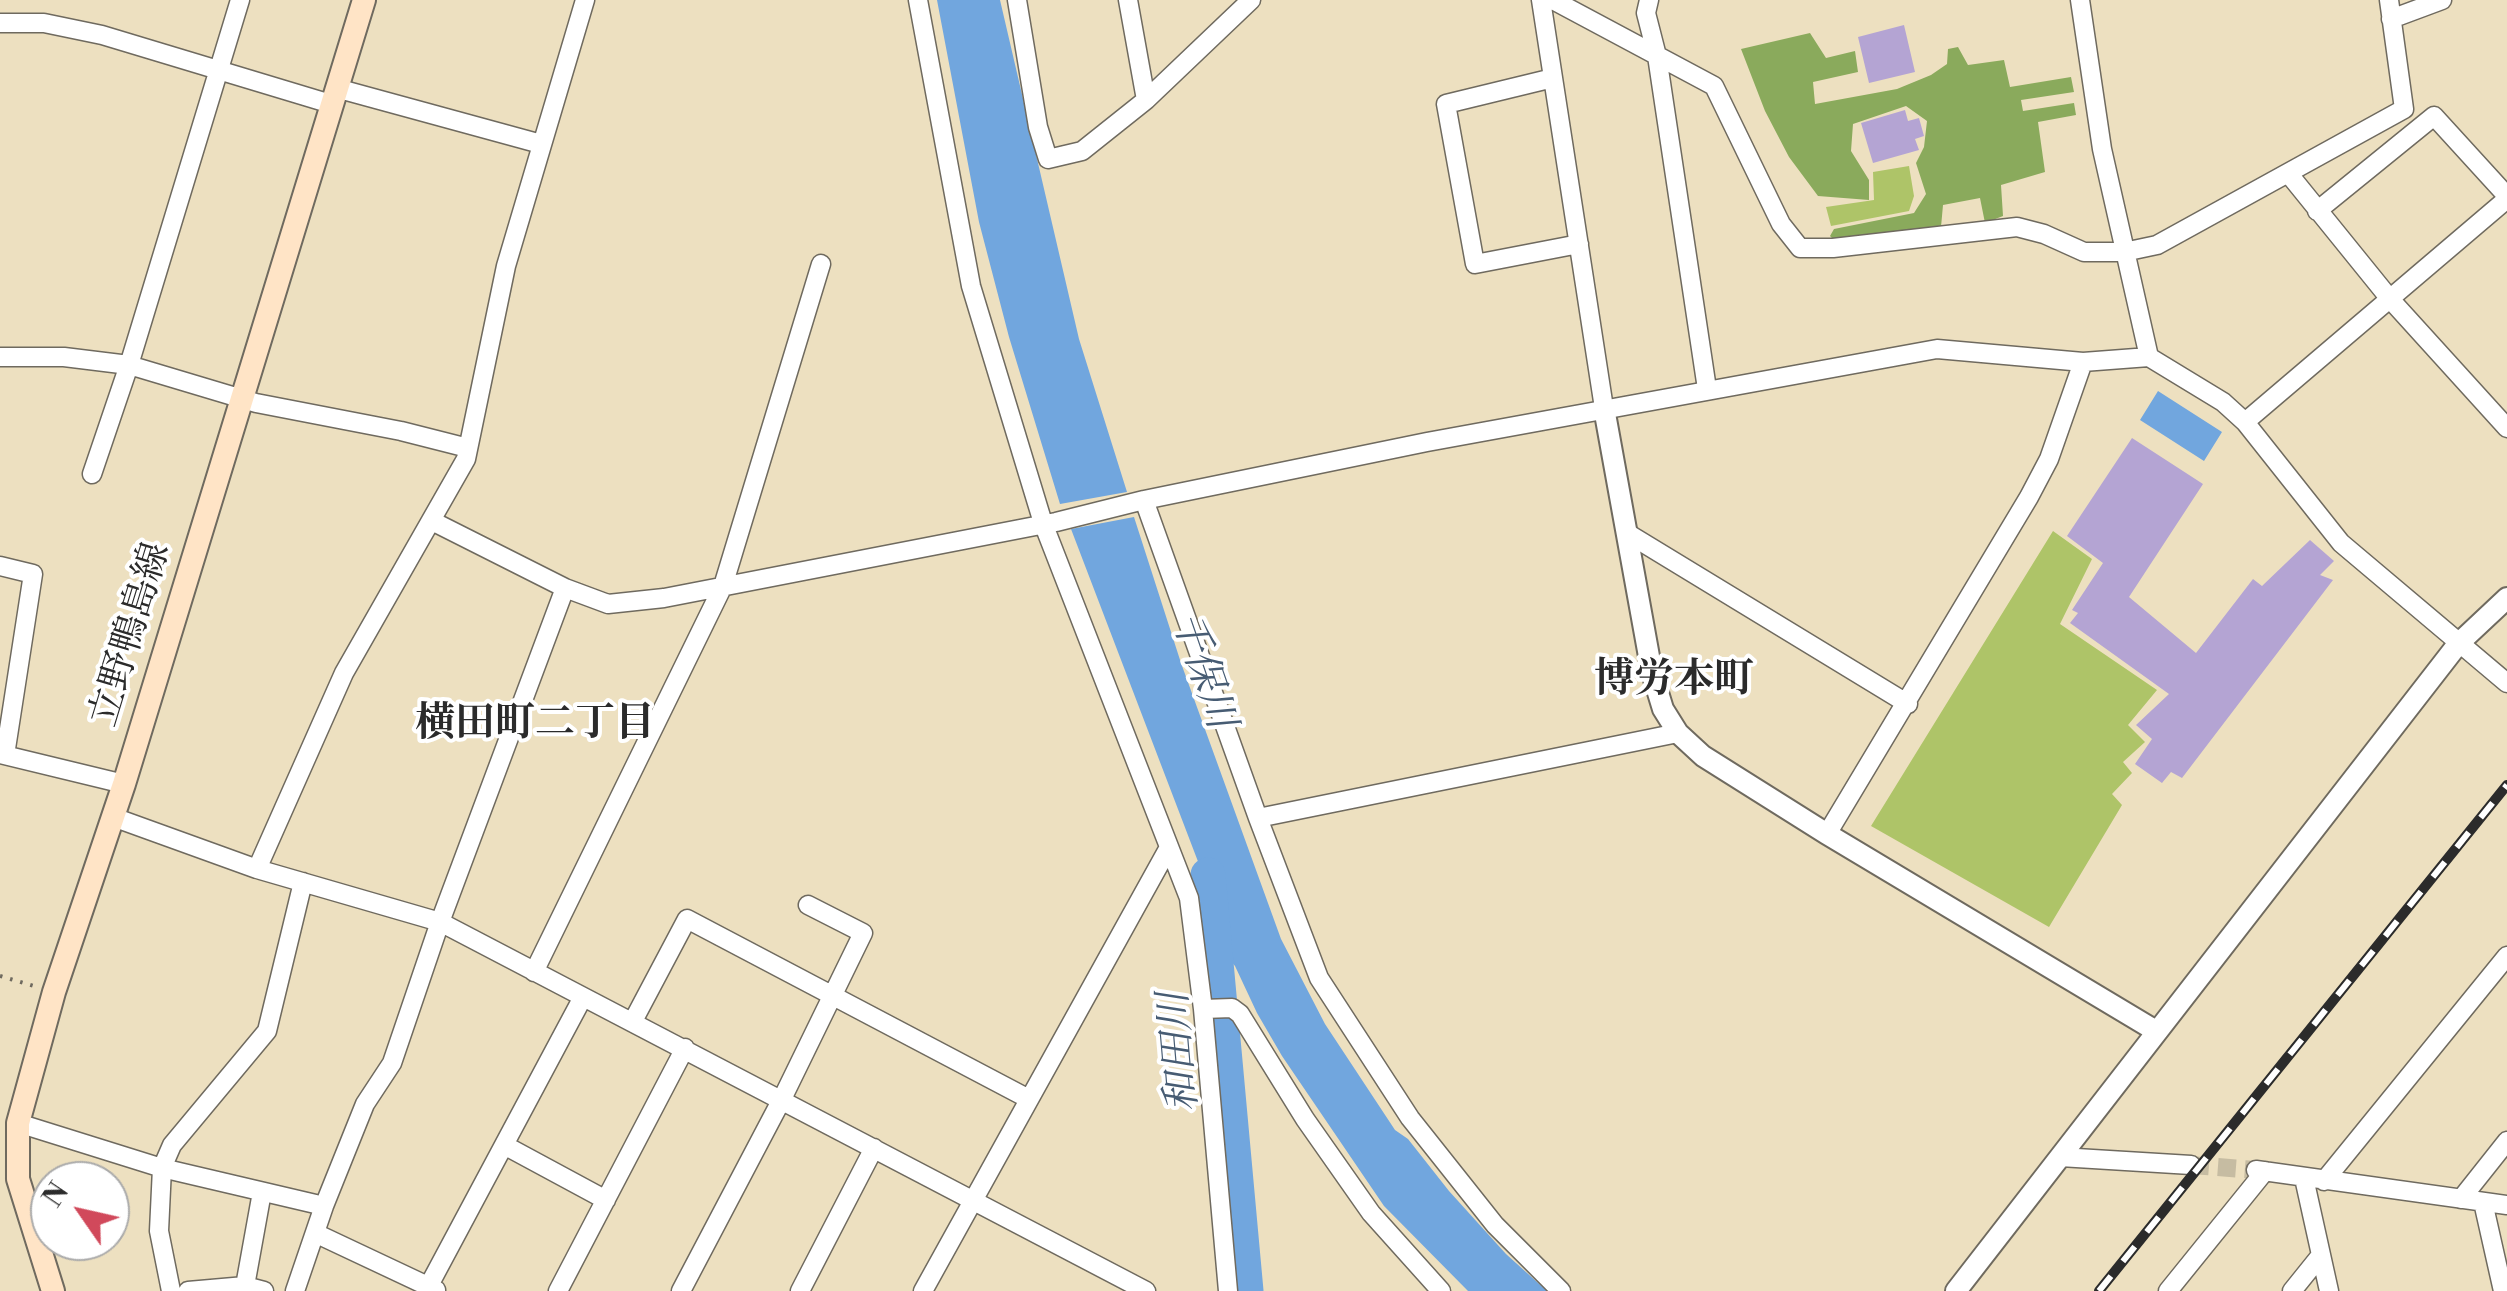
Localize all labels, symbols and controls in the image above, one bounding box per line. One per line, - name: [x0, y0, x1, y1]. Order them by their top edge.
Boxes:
- street label: 立野鴨島線: [82, 537, 182, 733]
- water label: 千保川: [1159, 606, 1243, 736]
- district label: 博労本町: [1594, 657, 1754, 705]
- district label: 横田町二丁目: [415, 701, 655, 749]
- water label: 和田川: [1152, 990, 1210, 1114]
- north arrow: [30, 1161, 130, 1261]
- text: N: [36, 1176, 77, 1214]

